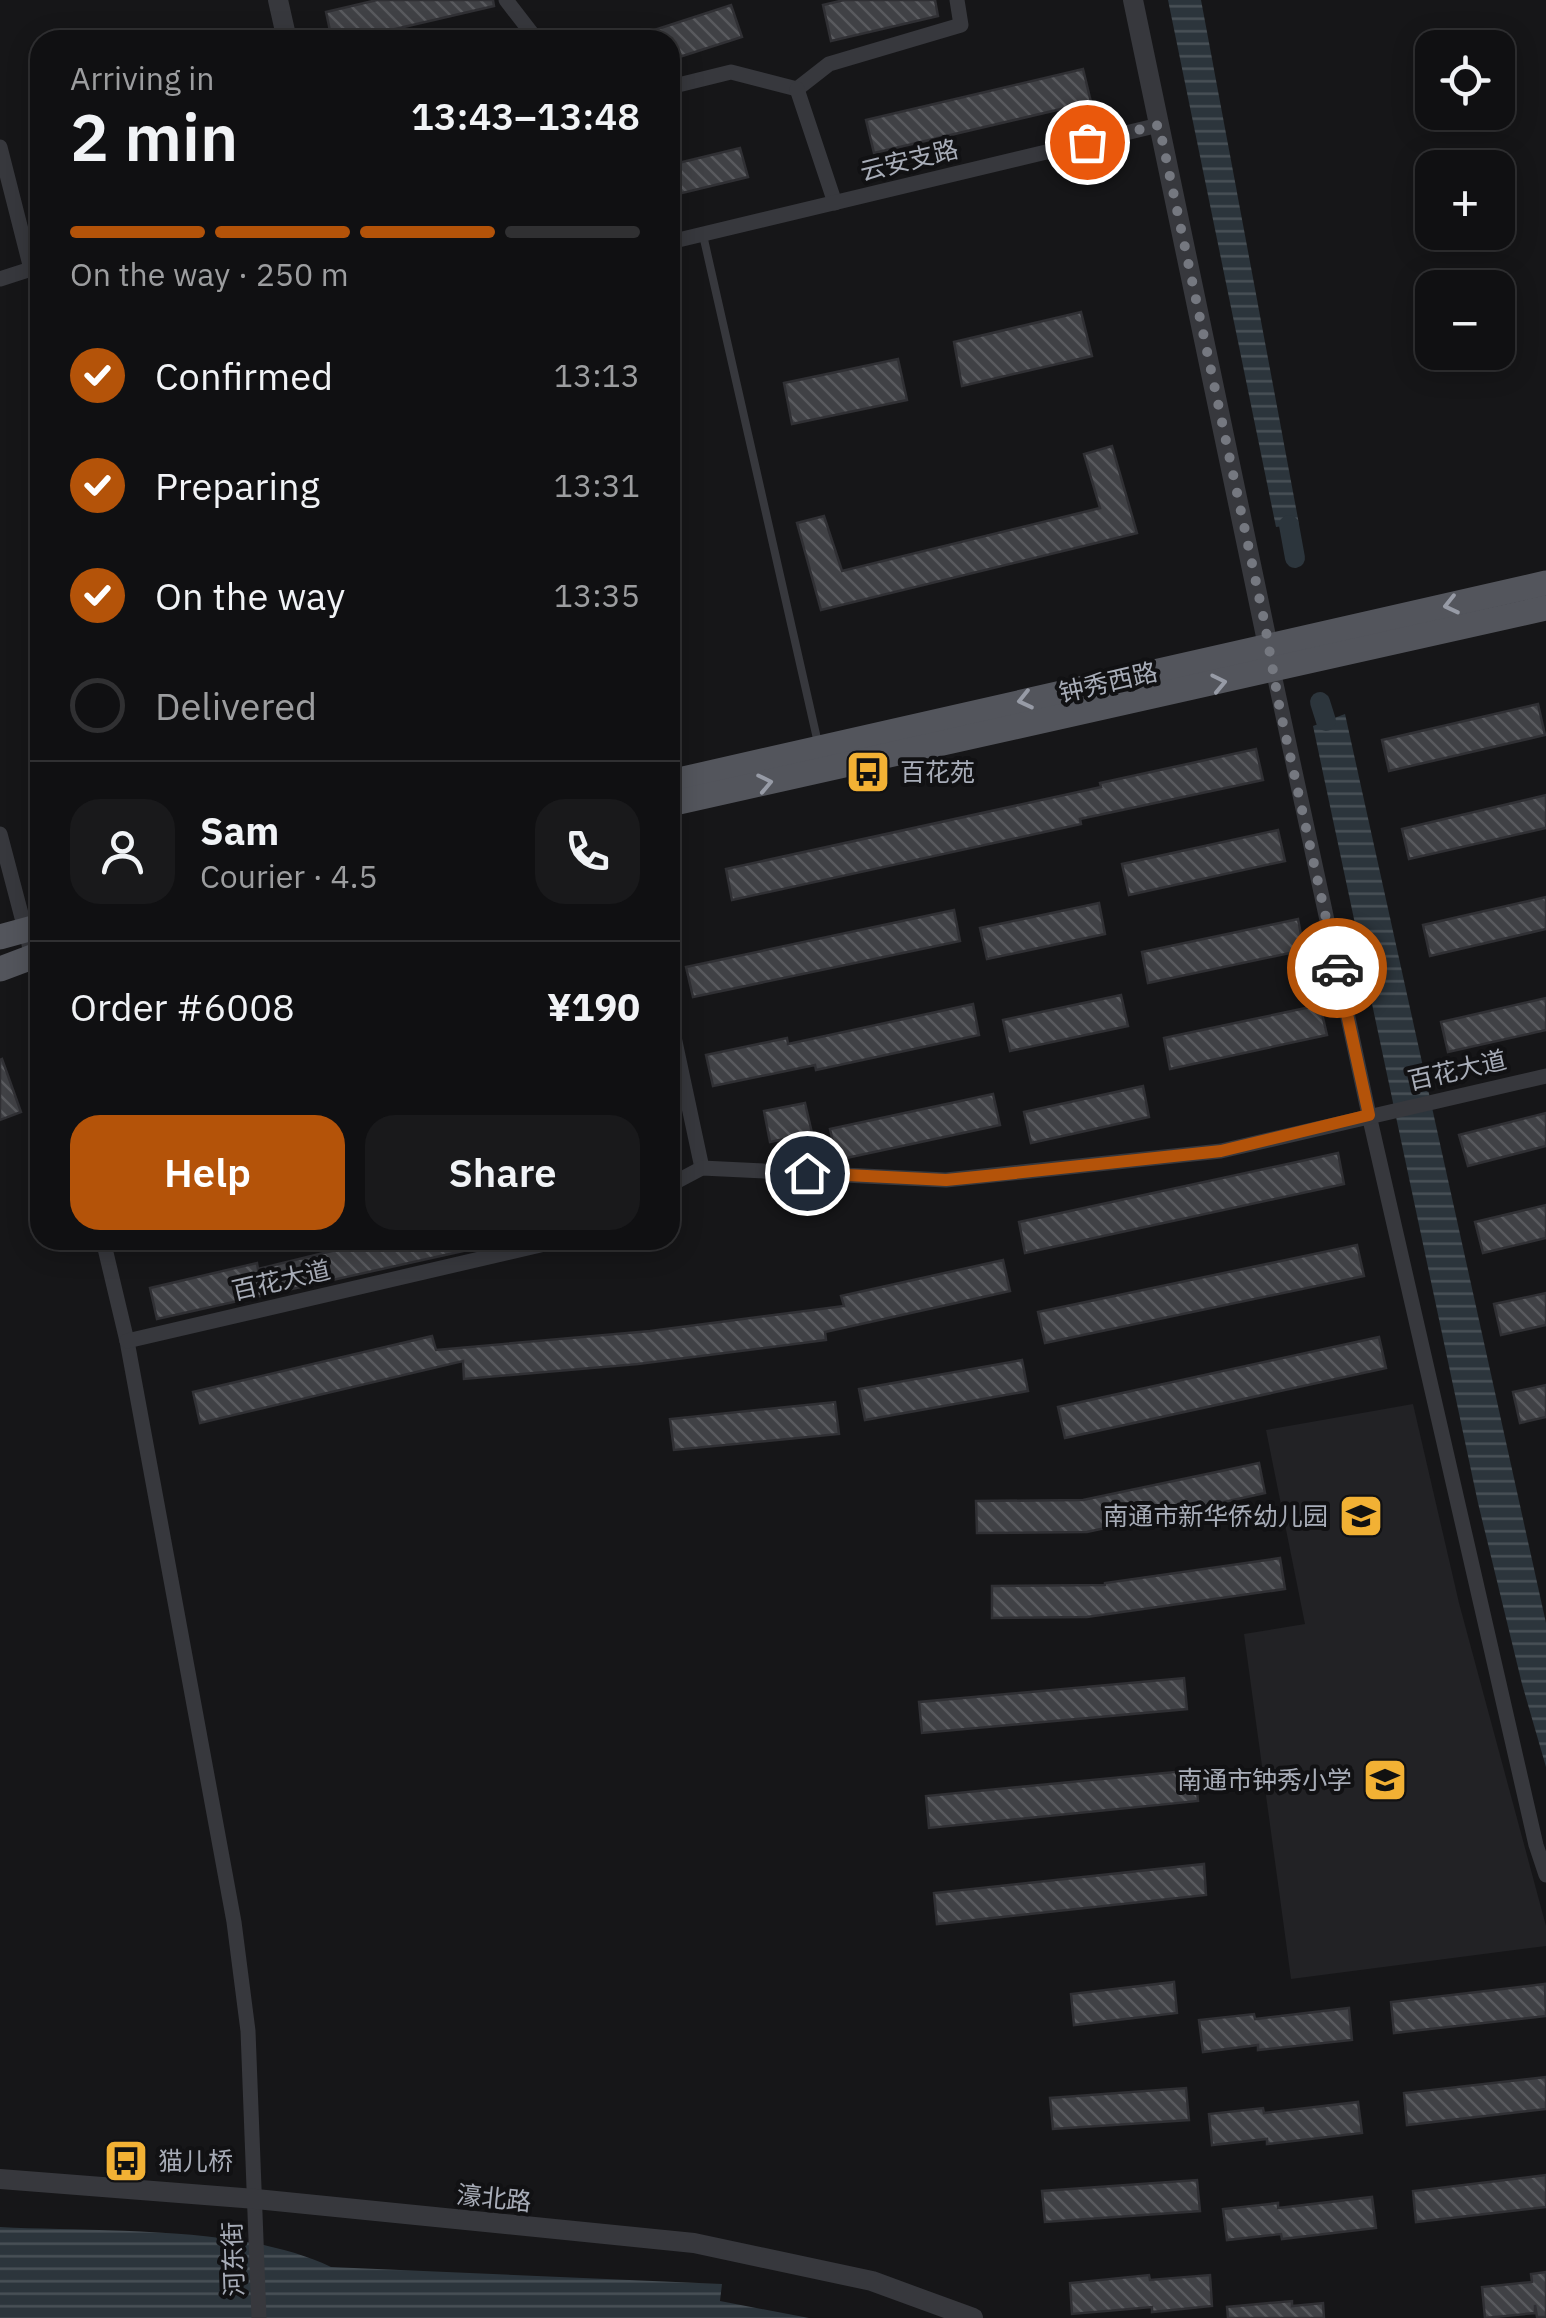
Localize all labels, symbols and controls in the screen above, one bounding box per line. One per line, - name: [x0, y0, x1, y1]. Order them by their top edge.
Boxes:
- map controls: [1415, 30, 1515, 370]
- button: locate: [1415, 30, 1515, 130]
- text: Arriving in: [70, 57, 215, 99]
- text: 13:43–13:48: [411, 91, 640, 140]
- text: 2 min: [70, 94, 238, 179]
- pin: [1045, 100, 1130, 185]
- icon: bag: [1060, 115, 1115, 170]
- street label: 云安支路: [856, 131, 961, 188]
- button: +: [1415, 150, 1515, 250]
- text: On the way · 250 m: [70, 253, 349, 295]
- button: −: [1415, 270, 1515, 370]
- icon: check: [70, 348, 125, 403]
- text: Confirmed: [155, 351, 333, 400]
- text: 13:13: [554, 354, 640, 396]
- icon: check: [70, 458, 125, 513]
- text: Preparing: [155, 461, 320, 510]
- text: 13:31: [554, 464, 640, 506]
- icon: check: [70, 568, 125, 623]
- text: On the way: [155, 571, 345, 620]
- text: 13:35: [554, 574, 640, 616]
- one-way arrow: [1443, 593, 1460, 614]
- street label: 钟秀西路: [1055, 654, 1160, 709]
- one-way arrow: [1210, 673, 1227, 694]
- text: Delivered: [155, 681, 317, 730]
- one-way arrow: [1017, 689, 1034, 710]
- bus stop icon: 百花苑: [845, 749, 891, 795]
- place label: 百花苑: [900, 755, 975, 788]
- one-way arrow: [756, 774, 773, 795]
- button: person: [70, 799, 175, 904]
- button: phone: [535, 799, 640, 904]
- text: Sam: [200, 806, 279, 855]
- text: Courier · 4.5: [200, 855, 378, 897]
- courier: [1287, 918, 1387, 1018]
- icon: car: [1310, 941, 1365, 996]
- text: Order #6008: [70, 982, 295, 1031]
- text: ¥190: [547, 982, 640, 1031]
- street label: 百花大道: [1404, 1042, 1509, 1097]
- button: Help: [70, 1115, 345, 1230]
- button: Share: [365, 1115, 640, 1230]
- pin: [765, 1131, 850, 1216]
- icon: home: [780, 1146, 835, 1201]
- street label: 百花大道: [228, 1252, 333, 1307]
- school or university icon: 南通市新华侨幼儿园: [1338, 1493, 1384, 1539]
- place label: 南通市新华侨幼儿园: [1103, 1499, 1328, 1532]
- school or university icon: 南通市钟秀小学: [1362, 1757, 1408, 1803]
- place label: 南通市钟秀小学: [1177, 1763, 1352, 1796]
- bus stop icon: 猫儿桥: [103, 2138, 149, 2184]
- place label: 猫儿桥: [158, 2144, 233, 2177]
- street label: 濠北路: [455, 2177, 533, 2218]
- street label: 河东街: [215, 2221, 250, 2297]

